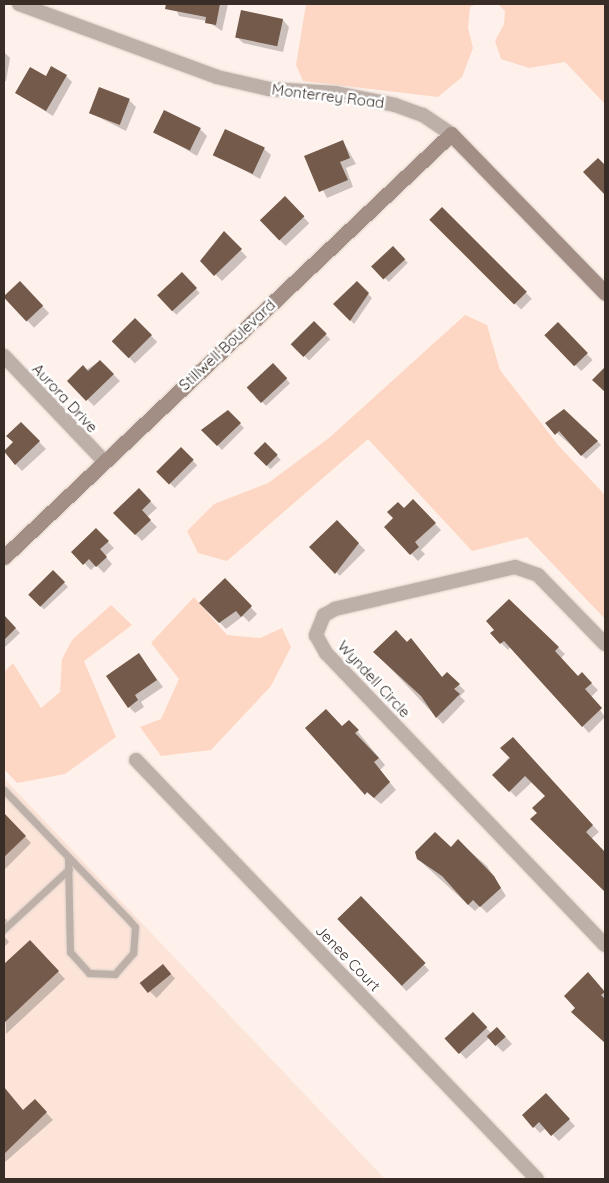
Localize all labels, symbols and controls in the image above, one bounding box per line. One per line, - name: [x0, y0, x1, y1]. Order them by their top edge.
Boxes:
- street label: Monterrey Road: [271, 80, 385, 112]
- street label: Stillwell Boulevard: [175, 296, 279, 394]
- street label: Aurora Drive: [29, 360, 101, 436]
- street label: Wyndell Circle: [334, 637, 414, 721]
- street label: Jenee Court: [312, 921, 384, 995]

